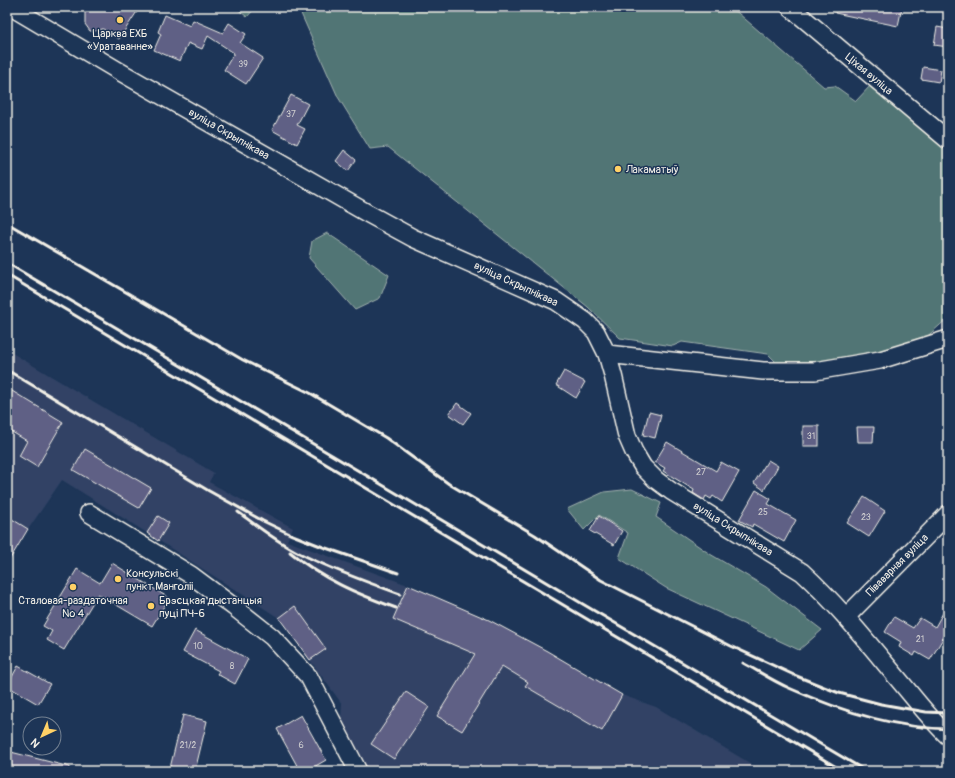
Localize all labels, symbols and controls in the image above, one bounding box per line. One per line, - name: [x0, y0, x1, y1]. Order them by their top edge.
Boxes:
- marker: Царква ЕХБ «Уратаванне»: [115, 15, 125, 25]
- place label: Царква ЕХБ «Уратаванне»: [87, 27, 153, 53]
- street label: Ціхая вуліца: [843, 50, 895, 98]
- house number: 39: [238, 59, 248, 70]
- street label: вуліца Скрыпнікава: [186, 106, 272, 162]
- house number: 37: [286, 109, 296, 120]
- place label: Лакаматыў: [625, 163, 678, 176]
- marker: Лакаматыў: [613, 164, 623, 174]
- street label: вуліца Скрыпнікава: [472, 259, 560, 309]
- house number: 31: [807, 431, 815, 442]
- house number: 27: [696, 467, 706, 478]
- street label: вуліца Скрыпнікава: [691, 499, 775, 559]
- house number: 25: [758, 507, 768, 518]
- house number: 23: [861, 512, 871, 523]
- street label: Піваварная вуліца: [863, 531, 931, 599]
- place label: Консульскі пункт Манголіі: [126, 567, 193, 593]
- marker: Консульскі пункт Манголіі: [113, 574, 123, 584]
- marker: Сталовая-раздаточная № 4: [68, 582, 78, 592]
- place label: Сталовая-раздаточная № 4: [18, 594, 128, 620]
- place label: Брэсцкая дыстанцыя пуці ПЧ-6: [159, 594, 262, 620]
- marker: Брэсцкая дыстанцыя пуці ПЧ-6: [146, 601, 156, 611]
- house number: 21: [916, 634, 924, 645]
- house number: 10: [193, 641, 203, 652]
- house number: 8: [230, 661, 235, 672]
- north arrow: [22, 716, 62, 756]
- text: N: [28, 735, 43, 750]
- house number: 21/2: [180, 740, 196, 751]
- house number: 6: [298, 740, 304, 751]

